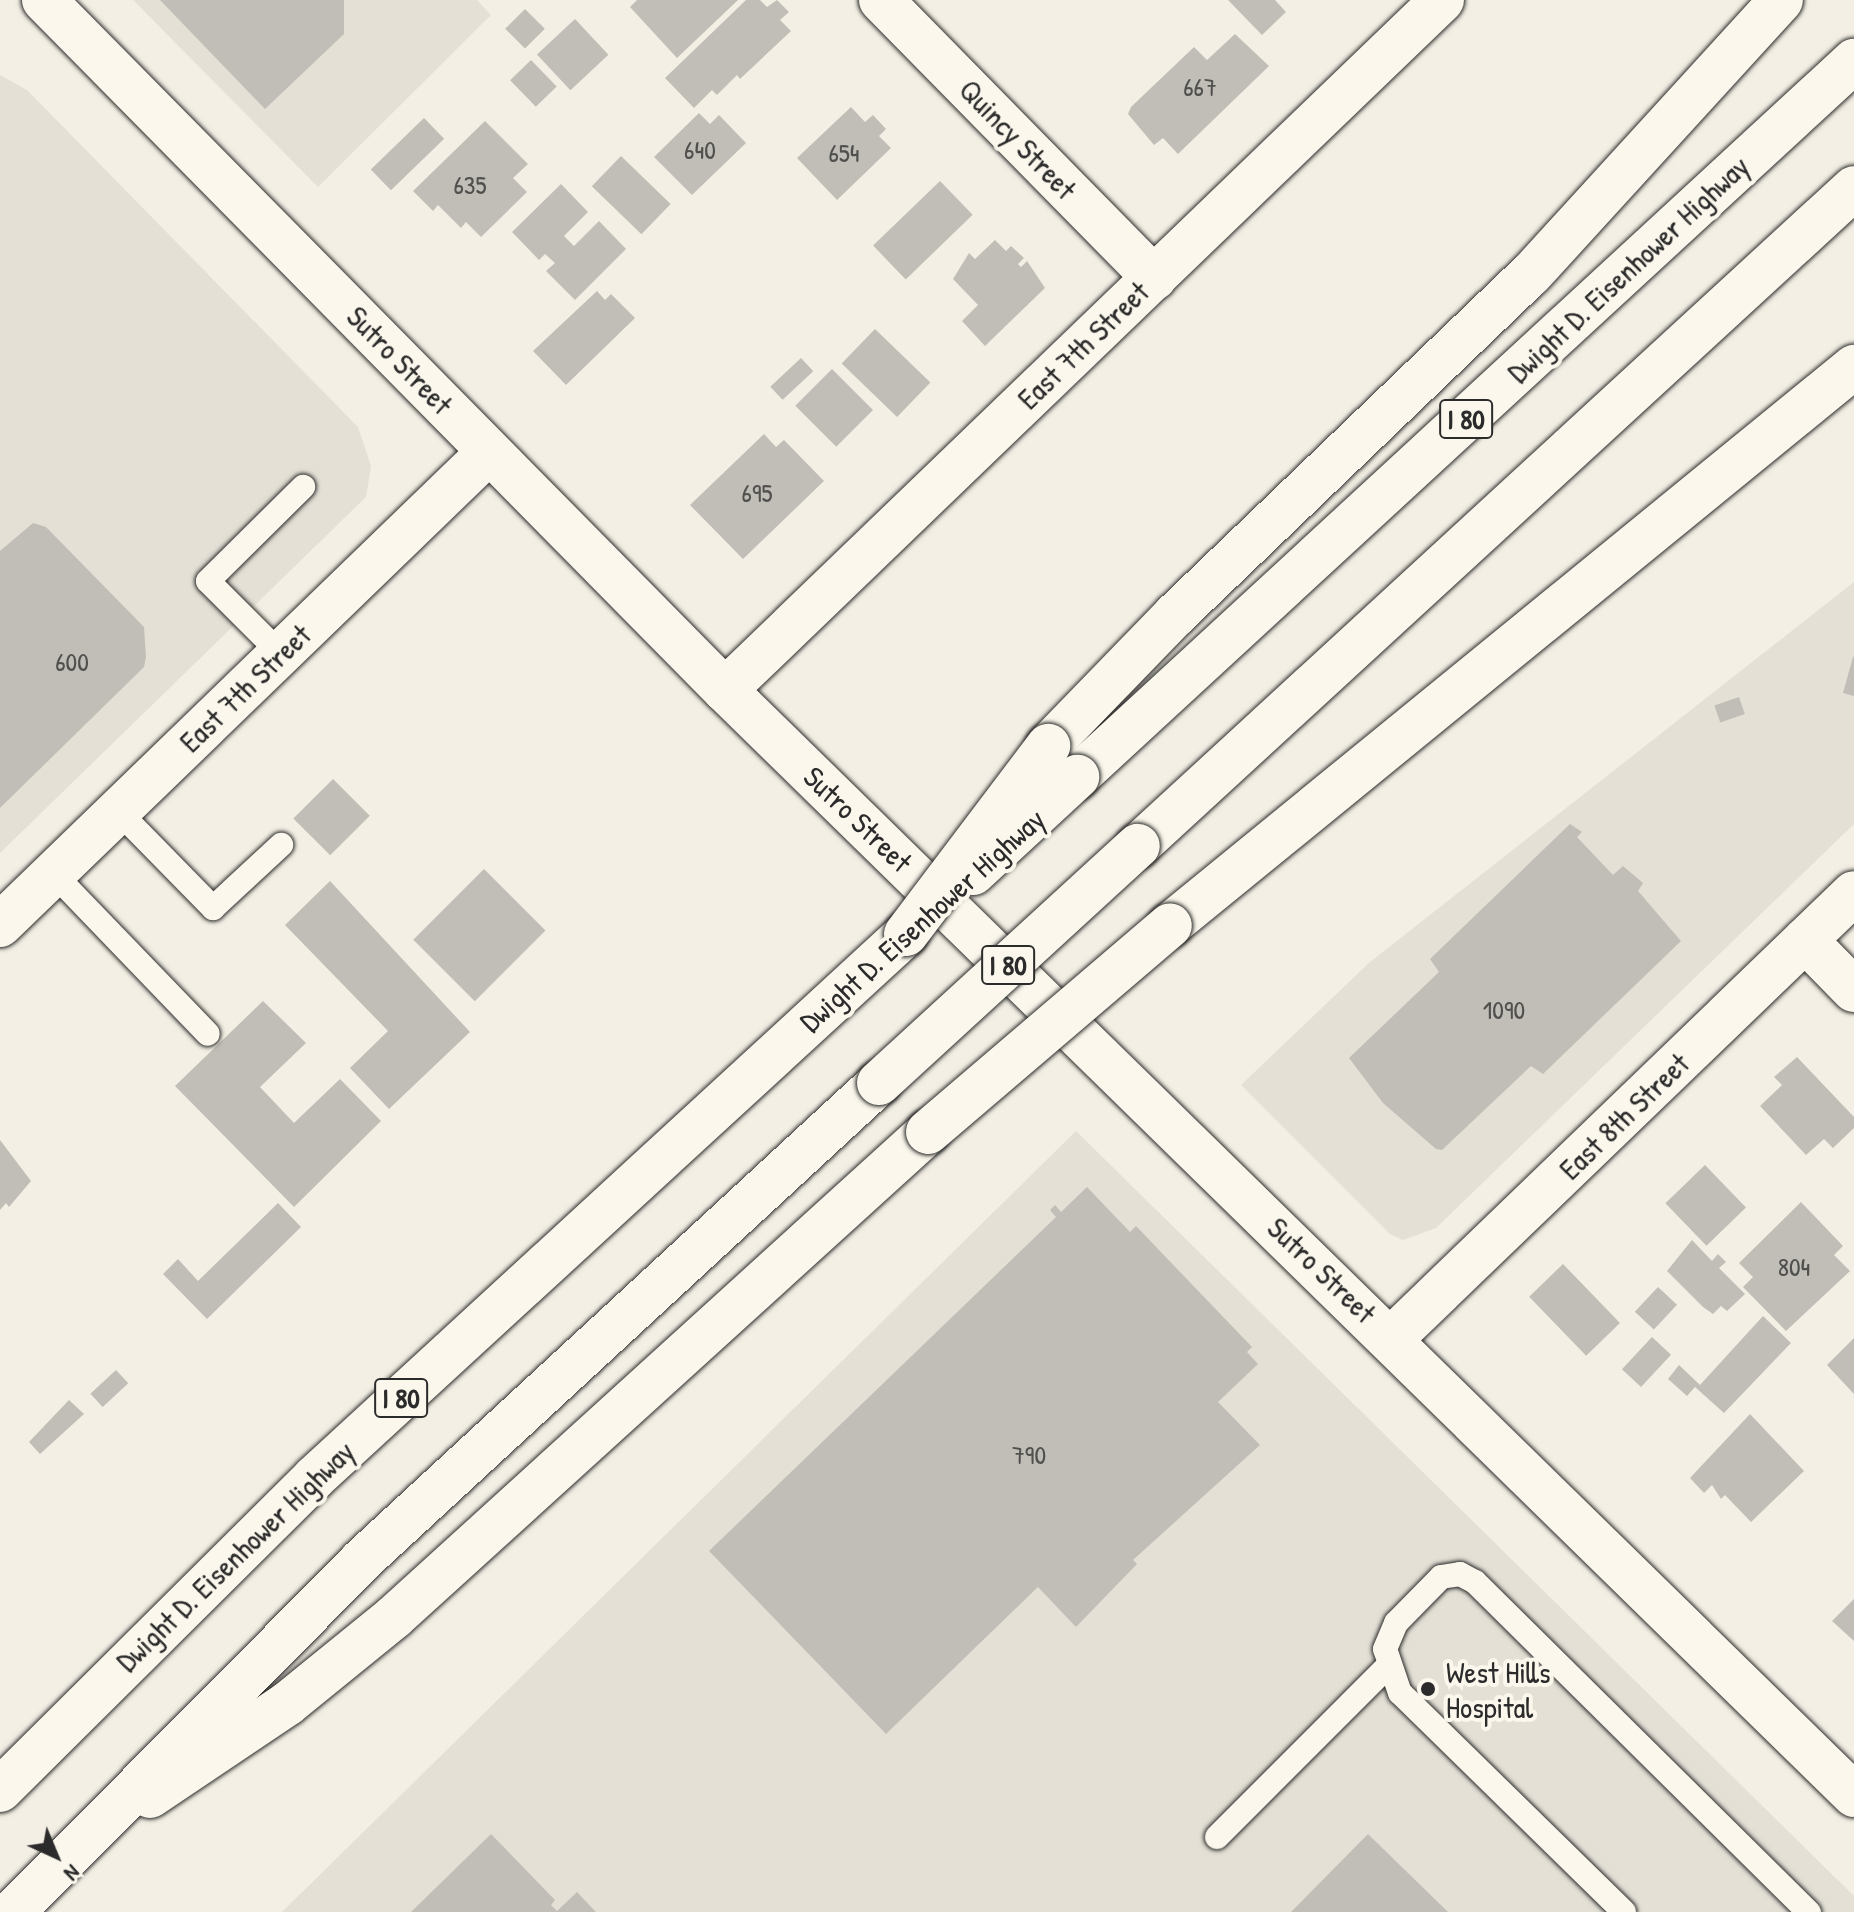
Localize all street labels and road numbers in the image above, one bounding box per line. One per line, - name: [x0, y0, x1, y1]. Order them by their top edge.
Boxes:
- street label: Quincy Street: [952, 71, 1084, 207]
- street label: Dwight D. Eisenhower Highway: [1500, 148, 1756, 390]
- street label: East 7th Street: [1010, 274, 1156, 416]
- street label: Sutro Street: [340, 298, 460, 422]
- road number: I 80: [1438, 395, 1494, 443]
- street label: East 7th Street: [172, 617, 318, 759]
- street label: Sutro Street: [796, 759, 920, 879]
- street label: Dwight D. Eisenhower Highway: [792, 801, 1052, 1039]
- road number: I 80: [980, 941, 1036, 989]
- street label: East 8th Street: [1552, 1045, 1696, 1187]
- street label: Sutro Street: [1260, 1210, 1384, 1330]
- road number: I 80: [373, 1374, 429, 1422]
- street label: Dwight D. Eisenhower Highway: [109, 1433, 361, 1679]

